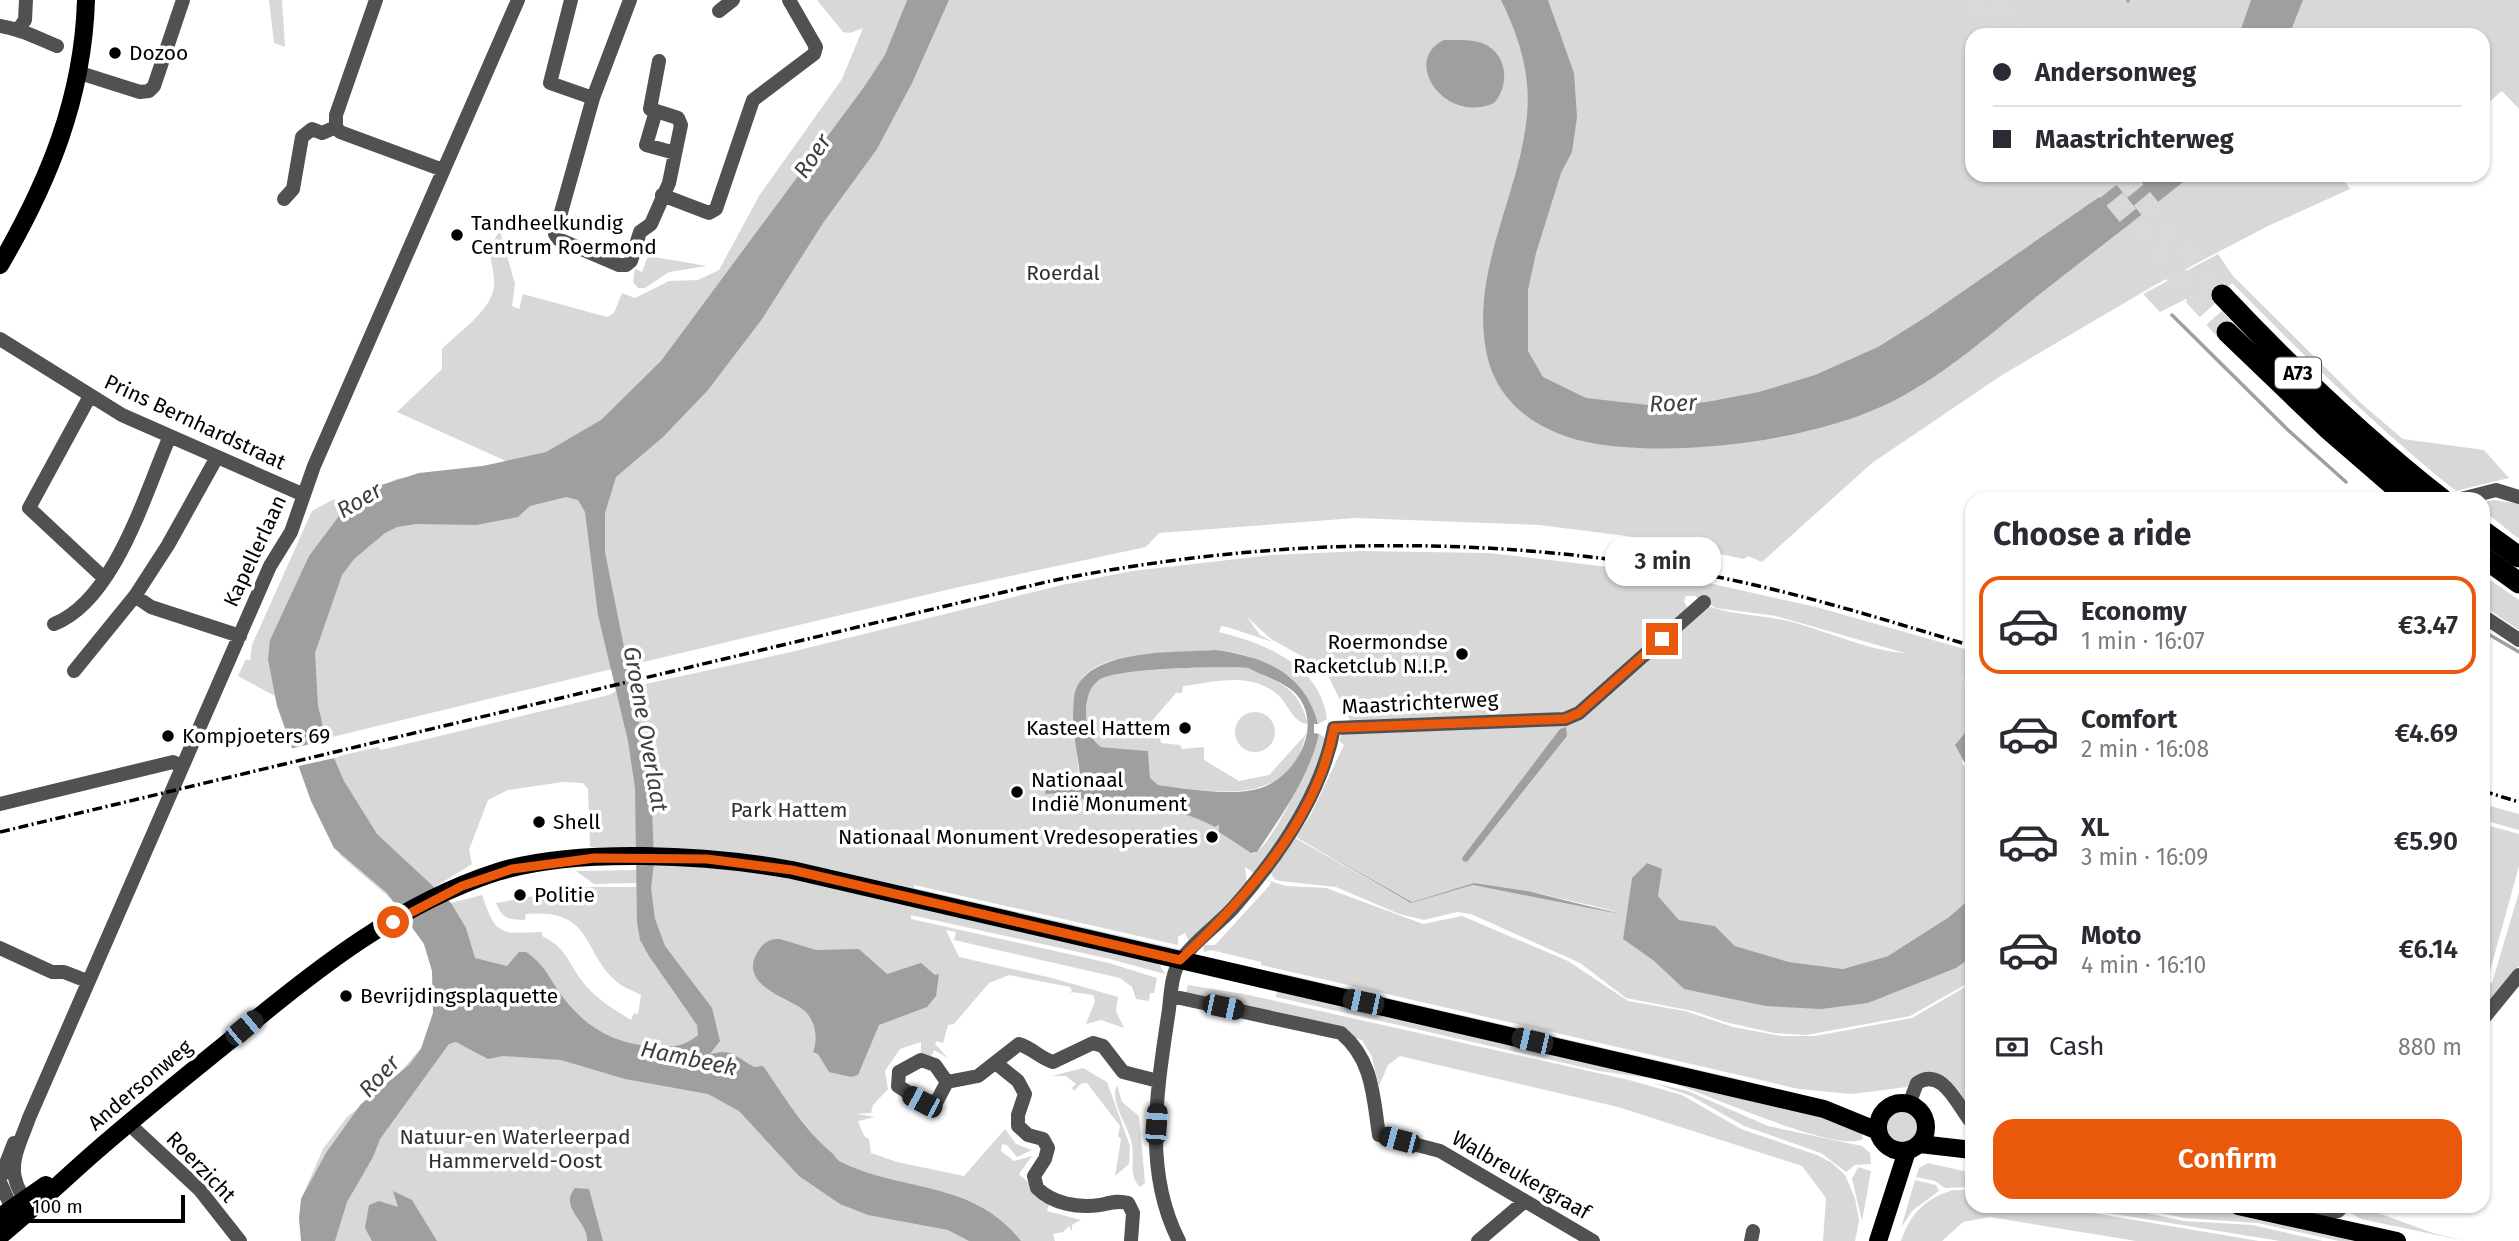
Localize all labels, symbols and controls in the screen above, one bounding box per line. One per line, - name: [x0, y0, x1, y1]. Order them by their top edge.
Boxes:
- place label: Dozoo: [129, 40, 188, 66]
- marker: Dozoo: [107, 45, 123, 61]
- text: Andersonweg: [2035, 57, 2196, 88]
- text: Maastrichterweg: [2035, 124, 2234, 155]
- water label: Roer: [787, 128, 838, 183]
- place label: Tandheelkundig Centrum Roermond: [471, 210, 657, 260]
- marker: Tandheelkundig Centrum Roermond: [449, 227, 465, 243]
- park label: Roerdal: [1026, 260, 1100, 286]
- road number: A73: [2275, 358, 2321, 388]
- street label: Prins Bernhardstraat: [100, 369, 290, 476]
- water label: Roer: [1649, 388, 1698, 418]
- water label: Roer: [331, 475, 388, 524]
- street label: Kapellerlaan: [218, 491, 292, 611]
- text: Choose a ride: [1993, 515, 2191, 553]
- callout: 3 min: [1604, 538, 1720, 586]
- text: 3 min: [1635, 547, 1691, 575]
- icon: car: [1997, 594, 2060, 657]
- text: Economy: [2081, 596, 2187, 627]
- text: €3.47: [2398, 610, 2458, 641]
- route end: [1646, 623, 1678, 655]
- text: 1 min · 16:07: [2081, 627, 2205, 655]
- place label: Roermondse Racketclub N.I.P.: [1293, 629, 1448, 679]
- water label: Groene Overlaat: [618, 644, 674, 815]
- marker: Roermondse Racketclub N.I.P.: [1454, 646, 1470, 662]
- street label: Maastrichterweg: [1341, 686, 1499, 720]
- icon: car: [1997, 702, 2060, 765]
- text: Comfort: [2081, 704, 2177, 735]
- place label: Kasteel Hattem: [1026, 715, 1171, 741]
- text: €4.69: [2395, 718, 2458, 749]
- marker: Kasteel Hattem: [1177, 720, 1193, 736]
- place label: Kompjoeters 69: [182, 723, 330, 749]
- marker: Kompjoeters 69: [160, 728, 176, 744]
- text: 2 min · 16:08: [2081, 735, 2209, 763]
- place label: Nationaal Indië Monument: [1031, 767, 1188, 817]
- marker: Nationaal Indië Monument: [1009, 784, 1025, 800]
- park label: Park Hattem: [731, 797, 847, 823]
- place label: Shell: [553, 809, 601, 835]
- icon: car: [1997, 810, 2060, 873]
- text: XL: [2081, 812, 2109, 843]
- marker: Shell: [531, 814, 547, 830]
- place label: Nationaal Monument Vredesoperaties: [838, 824, 1198, 850]
- text: €5.90: [2394, 826, 2458, 857]
- marker: Nationaal Monument Vredesoperaties: [1204, 829, 1220, 845]
- text: 3 min · 16:09: [2081, 843, 2208, 871]
- place label: Politie: [534, 882, 595, 908]
- marker: Politie: [512, 887, 528, 903]
- route start: [377, 906, 409, 938]
- icon: car: [1997, 918, 2060, 981]
- text: Moto: [2081, 920, 2141, 951]
- text: €6.14: [2399, 934, 2458, 965]
- text: 4 min · 16:10: [2081, 951, 2206, 979]
- place label: Bevrijdingsplaquette: [360, 983, 558, 1009]
- car: [1341, 987, 1386, 1017]
- marker: Bevrijdingsplaquette: [338, 988, 354, 1004]
- car: [1201, 992, 1246, 1022]
- car: [222, 1006, 267, 1050]
- car: [1510, 1026, 1555, 1056]
- icon: cash: [1993, 1028, 2031, 1066]
- text: Cash: [2049, 1031, 2105, 1062]
- text: 880 m: [2398, 1033, 2462, 1061]
- street label: Andersonweg: [83, 1034, 197, 1136]
- water label: Hambeek: [638, 1034, 740, 1082]
- water label: Roer: [353, 1048, 406, 1103]
- car: [899, 1083, 946, 1121]
- car: [1145, 1102, 1168, 1146]
- button: Confirm: [1993, 1119, 2462, 1199]
- park label: Natuur-en Waterleerpad Hammerveld-Oost: [399, 1124, 631, 1174]
- car: [1376, 1124, 1423, 1156]
- street label: Walbreukergraaf: [1447, 1125, 1597, 1226]
- street label: Roerzicht: [161, 1126, 242, 1208]
- scale bar: [21, 1192, 186, 1224]
- text: 100 m: [32, 1195, 83, 1218]

